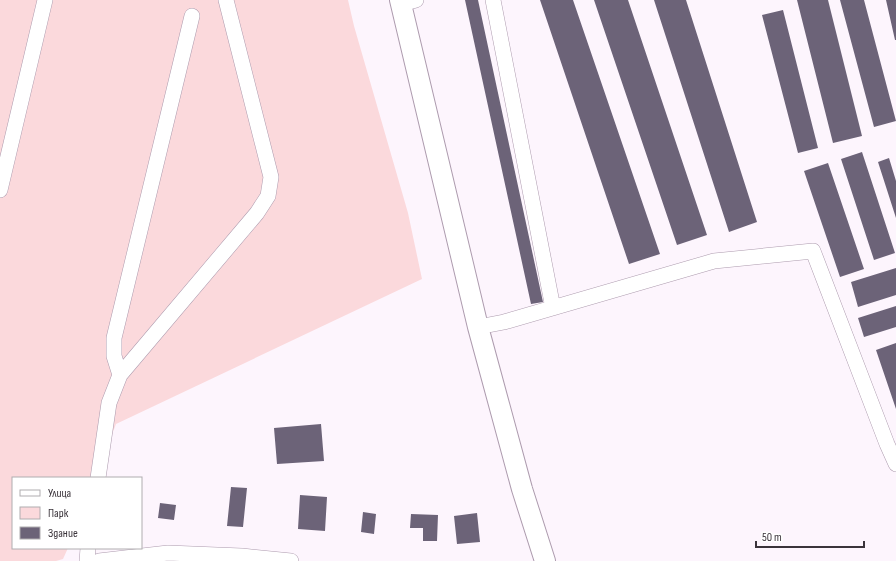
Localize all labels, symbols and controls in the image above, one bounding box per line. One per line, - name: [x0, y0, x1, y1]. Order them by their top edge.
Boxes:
- legend: [12, 477, 142, 549]
- text: Улица: [48, 486, 72, 501]
- text: Парк: [48, 506, 69, 521]
- scale bar: [756, 523, 864, 549]
- text: Здание: [48, 526, 78, 541]
- text: 50 m: [762, 530, 782, 545]

